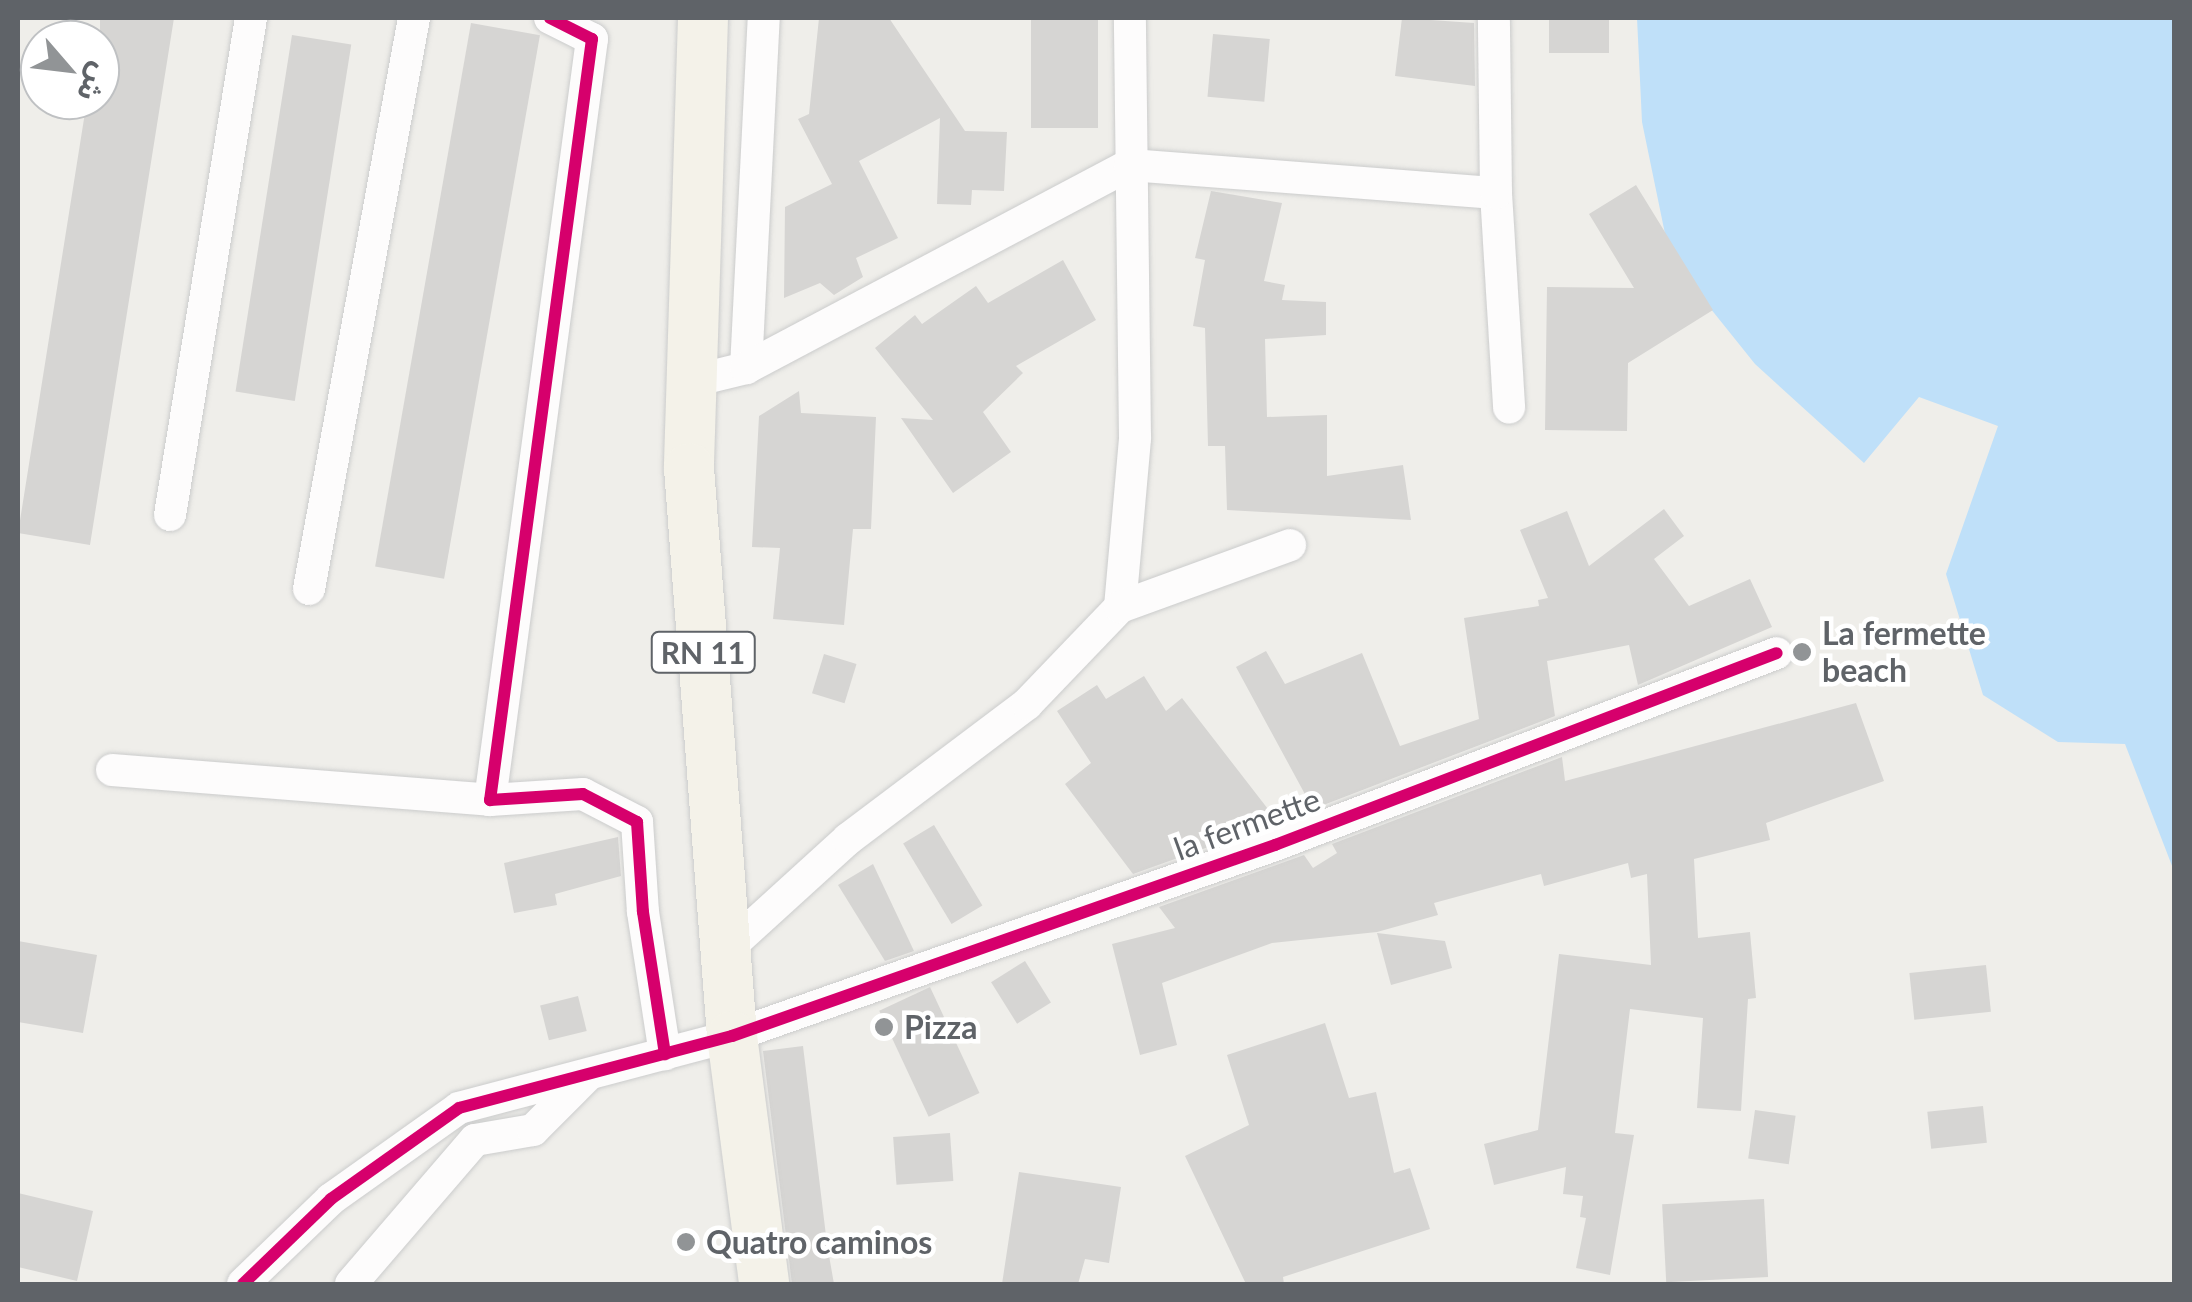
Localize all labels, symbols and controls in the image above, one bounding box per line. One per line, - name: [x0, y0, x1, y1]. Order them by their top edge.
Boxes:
- north arrow: [20, 20, 120, 120]
- text: ش: [71, 58, 119, 108]
- place label: La fermette beach: [1822, 615, 1986, 690]
- road number: RN 11: [650, 627, 756, 677]
- marker: La fermette beach: [1791, 641, 1813, 663]
- street label: la fermette: [1169, 780, 1325, 868]
- place label: Pizza: [904, 1008, 978, 1046]
- marker: Pizza: [873, 1016, 895, 1038]
- place label: Quatro caminos: [706, 1223, 932, 1261]
- marker: Quatro caminos: [675, 1231, 697, 1253]

